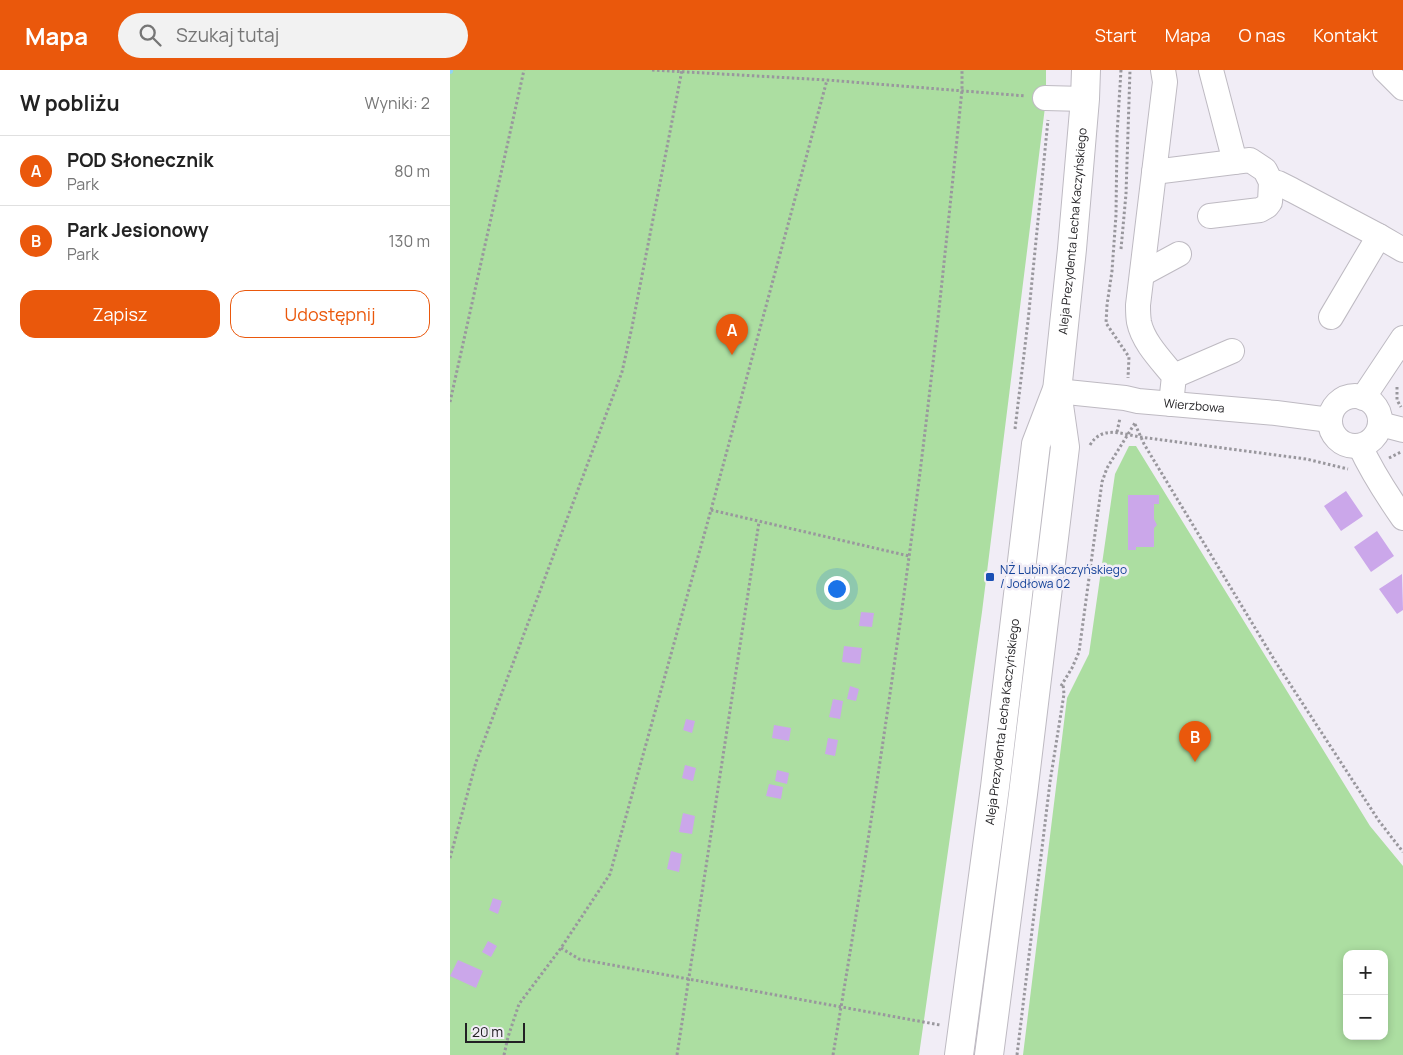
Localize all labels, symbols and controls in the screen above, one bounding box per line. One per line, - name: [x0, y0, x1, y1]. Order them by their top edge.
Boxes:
- search box: [118, 13, 468, 58]
- text: Mapa: [25, 19, 88, 52]
- icon: search: [136, 21, 164, 49]
- text: Szukaj tutaj: [176, 22, 279, 48]
- text: Start: [1095, 23, 1137, 47]
- text: Mapa: [1165, 23, 1211, 47]
- text: O nas: [1239, 23, 1285, 47]
- text: Kontakt: [1313, 23, 1378, 47]
- text: W pobliżu: [20, 89, 120, 117]
- text: Wyniki: 2: [365, 92, 430, 114]
- street label: Aleja Prezydenta Lecha Kaczyńskiego: [1054, 127, 1090, 335]
- text: POD Słonecznik: [67, 147, 214, 173]
- text: A: [31, 160, 41, 182]
- text: 80 m: [394, 160, 430, 182]
- text: Park: [67, 173, 99, 195]
- text: Park Jesionowy: [67, 217, 209, 243]
- text: B: [31, 230, 41, 252]
- text: 130 m: [388, 230, 430, 252]
- text: Park: [67, 243, 99, 265]
- button: Zapisz: [20, 290, 220, 338]
- button: Udostępnij: [230, 290, 430, 338]
- pin: A: [716, 314, 748, 355]
- street label: Wierzbowa: [1163, 394, 1225, 416]
- place label: NŻ Lubin Kaczyńskiego / Jodłowa 02: [1000, 561, 1127, 592]
- marker: NŻ Lubin Kaczyńskiego / Jodłowa 02: [984, 571, 996, 583]
- your location: [824, 576, 850, 602]
- street label: Aleja Prezydenta Lecha Kaczyńskiego: [981, 618, 1023, 826]
- pin: B: [1179, 721, 1211, 762]
- map controls: [1343, 950, 1388, 1040]
- button: +: [1343, 950, 1388, 995]
- button: −: [1343, 995, 1388, 1040]
- scale bar: [465, 1020, 525, 1043]
- text: 20 m: [472, 1022, 503, 1041]

